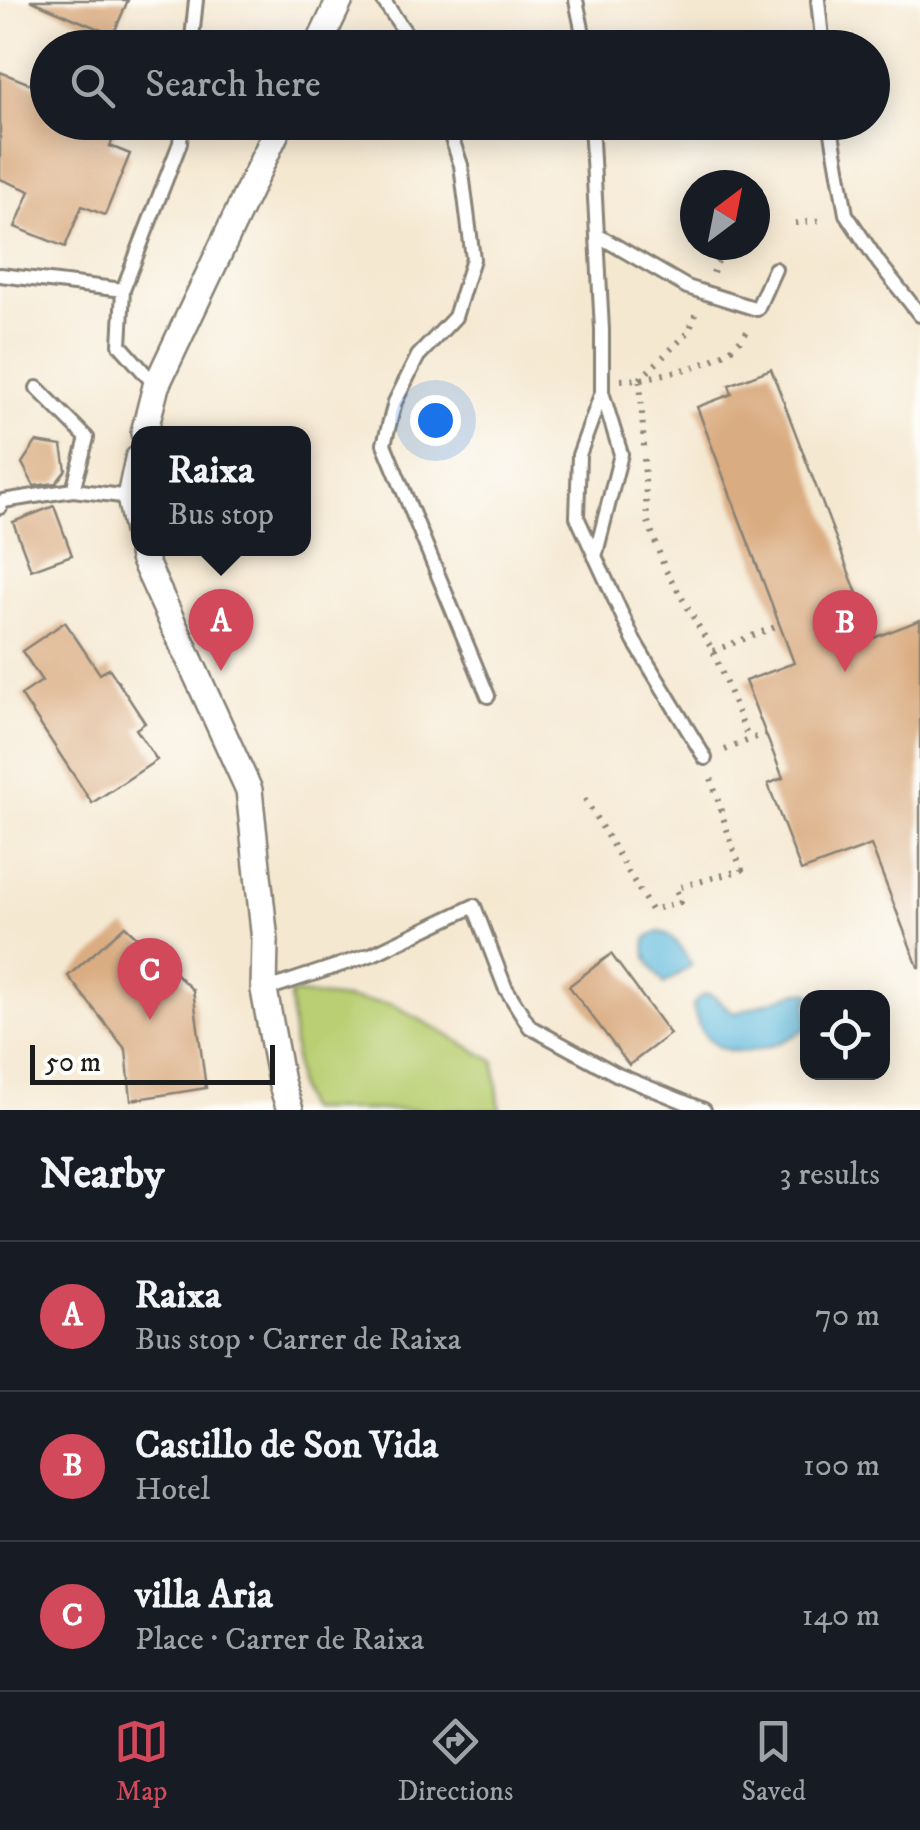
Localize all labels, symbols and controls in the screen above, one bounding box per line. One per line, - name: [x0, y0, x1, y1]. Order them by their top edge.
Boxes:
- search box: [30, 30, 890, 140]
- icon: search: [65, 58, 120, 113]
- text: Search here: [145, 61, 321, 109]
- north arrow: [680, 170, 770, 260]
- your location: [410, 395, 461, 446]
- popup: [131, 426, 311, 556]
- text: Raixa: [168, 447, 254, 495]
- text: Bus stop: [168, 495, 274, 535]
- pin: A: [188, 588, 254, 671]
- pin: B: [812, 590, 878, 672]
- pin: C: [118, 938, 182, 1020]
- map controls: [800, 990, 890, 1080]
- button: locate: [800, 990, 890, 1080]
- scale bar: [30, 1040, 275, 1084]
- text: 50 m: [45, 1045, 101, 1080]
- text: Nearby: [40, 1149, 164, 1201]
- text: 3 results: [779, 1155, 880, 1195]
- text: Raixa: [135, 1272, 221, 1320]
- text: A: [62, 1296, 83, 1336]
- text: 70 m: [815, 1296, 880, 1336]
- text: Bus stop · Carrer de Raixa: [135, 1320, 461, 1360]
- text: Castillo de Son Vida: [135, 1422, 438, 1470]
- text: B: [62, 1446, 83, 1486]
- text: 100 m: [803, 1446, 880, 1486]
- text: Hotel: [135, 1470, 210, 1510]
- text: villa Aria: [135, 1572, 273, 1620]
- text: C: [62, 1596, 83, 1636]
- text: 140 m: [802, 1596, 880, 1636]
- text: Place · Carrer de Raixa: [135, 1620, 424, 1660]
- tab: Map: [114, 1714, 169, 1809]
- tab: Directions: [397, 1714, 513, 1809]
- tab: Saved: [742, 1714, 806, 1809]

